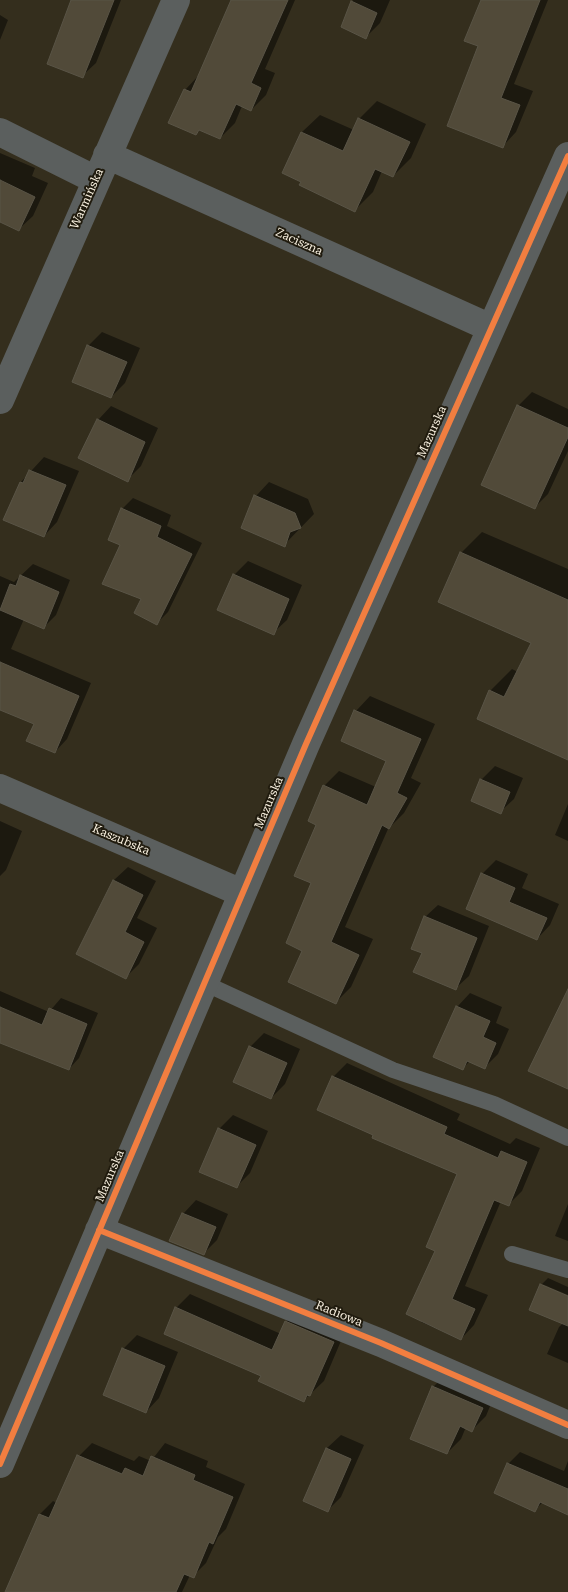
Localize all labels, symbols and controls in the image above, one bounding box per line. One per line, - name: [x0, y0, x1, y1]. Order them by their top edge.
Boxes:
- street label: Warmińska: [67, 166, 107, 232]
- street label: Zaciszna: [273, 225, 325, 259]
- street label: Mazurska: [414, 404, 450, 460]
- street label: Mazurska: [252, 775, 286, 831]
- street label: Kaszubska: [90, 821, 152, 859]
- street label: Mazurska: [93, 1148, 127, 1204]
- street label: Radiowa: [313, 1298, 365, 1330]

